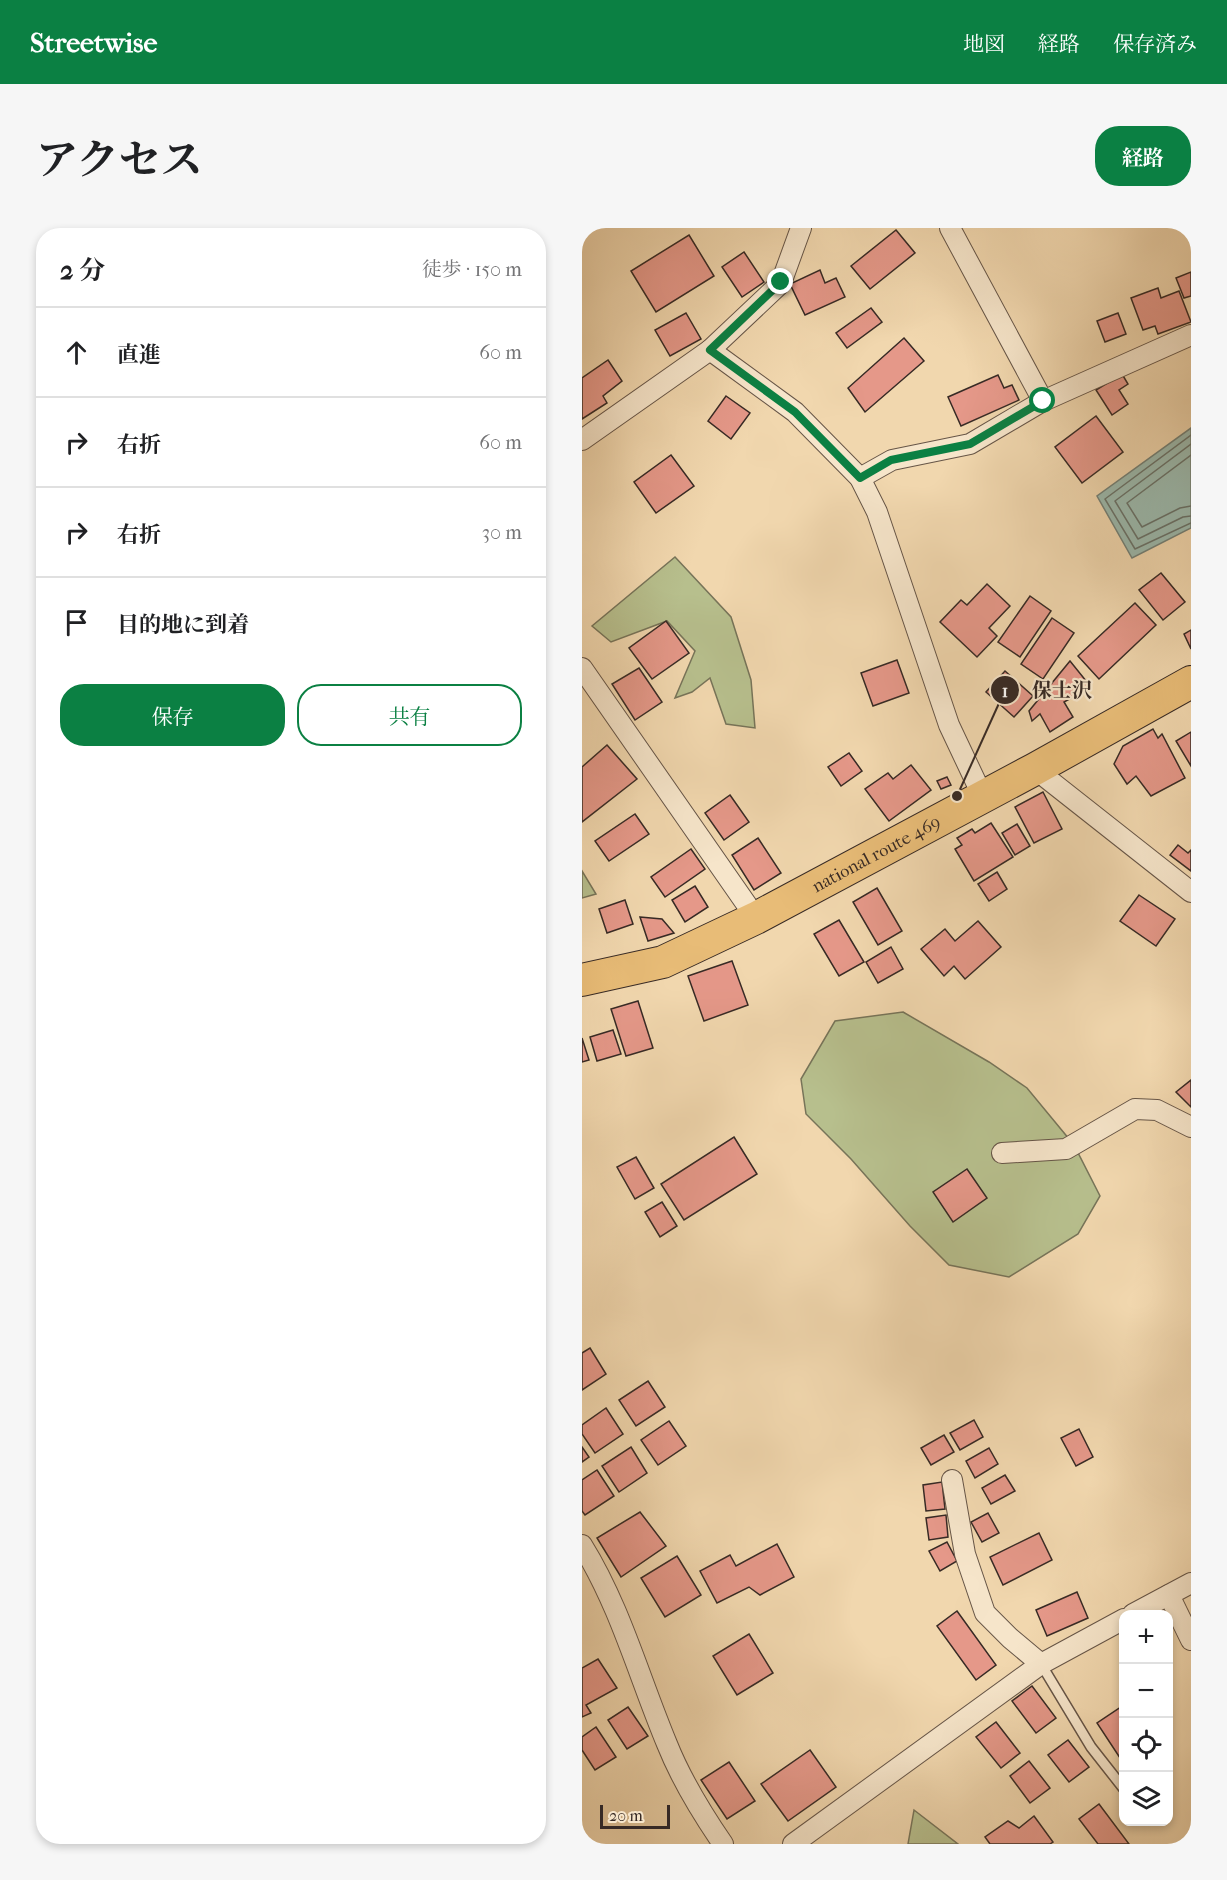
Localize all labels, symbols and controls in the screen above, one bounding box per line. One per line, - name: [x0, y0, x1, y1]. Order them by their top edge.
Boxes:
- text: Streetwise: [30, 26, 157, 59]
- text: 地図: [963, 32, 1005, 56]
- text: 経路: [1038, 32, 1080, 56]
- text: 保存済み: [1113, 32, 1197, 56]
- button: 経路: [1095, 126, 1191, 186]
- text: アクセス: [36, 136, 203, 185]
- text: 2 分: [60, 255, 105, 286]
- text: 徒歩 · 150 m: [422, 258, 522, 281]
- route end: [767, 268, 793, 294]
- icon: ahead: [60, 336, 93, 369]
- text: 60 m: [479, 341, 522, 364]
- text: 直進: [117, 342, 161, 368]
- route start: [1029, 387, 1055, 413]
- icon: right: [60, 426, 93, 459]
- text: 60 m: [479, 431, 522, 454]
- text: 右折: [117, 432, 161, 458]
- icon: right: [60, 516, 93, 549]
- text: 30 m: [482, 521, 522, 544]
- text: 右折: [117, 522, 161, 548]
- icon: arrive: [60, 606, 93, 639]
- text: 目的地に到着: [117, 612, 249, 638]
- callout: 保士沢: [990, 671, 1104, 709]
- text: 保士沢: [1032, 679, 1092, 702]
- text: 1: [1002, 681, 1008, 702]
- button: 保存: [60, 684, 285, 746]
- button: 共有: [297, 684, 522, 746]
- street label: national route 469: [808, 811, 944, 897]
- map controls: [1119, 1610, 1173, 1826]
- button: +: [1119, 1610, 1173, 1664]
- button: −: [1119, 1664, 1173, 1718]
- button: locate: [1119, 1718, 1173, 1772]
- button: layers: [1119, 1772, 1173, 1826]
- scale bar: [600, 1802, 670, 1830]
- text: 20 m: [609, 1806, 643, 1825]

